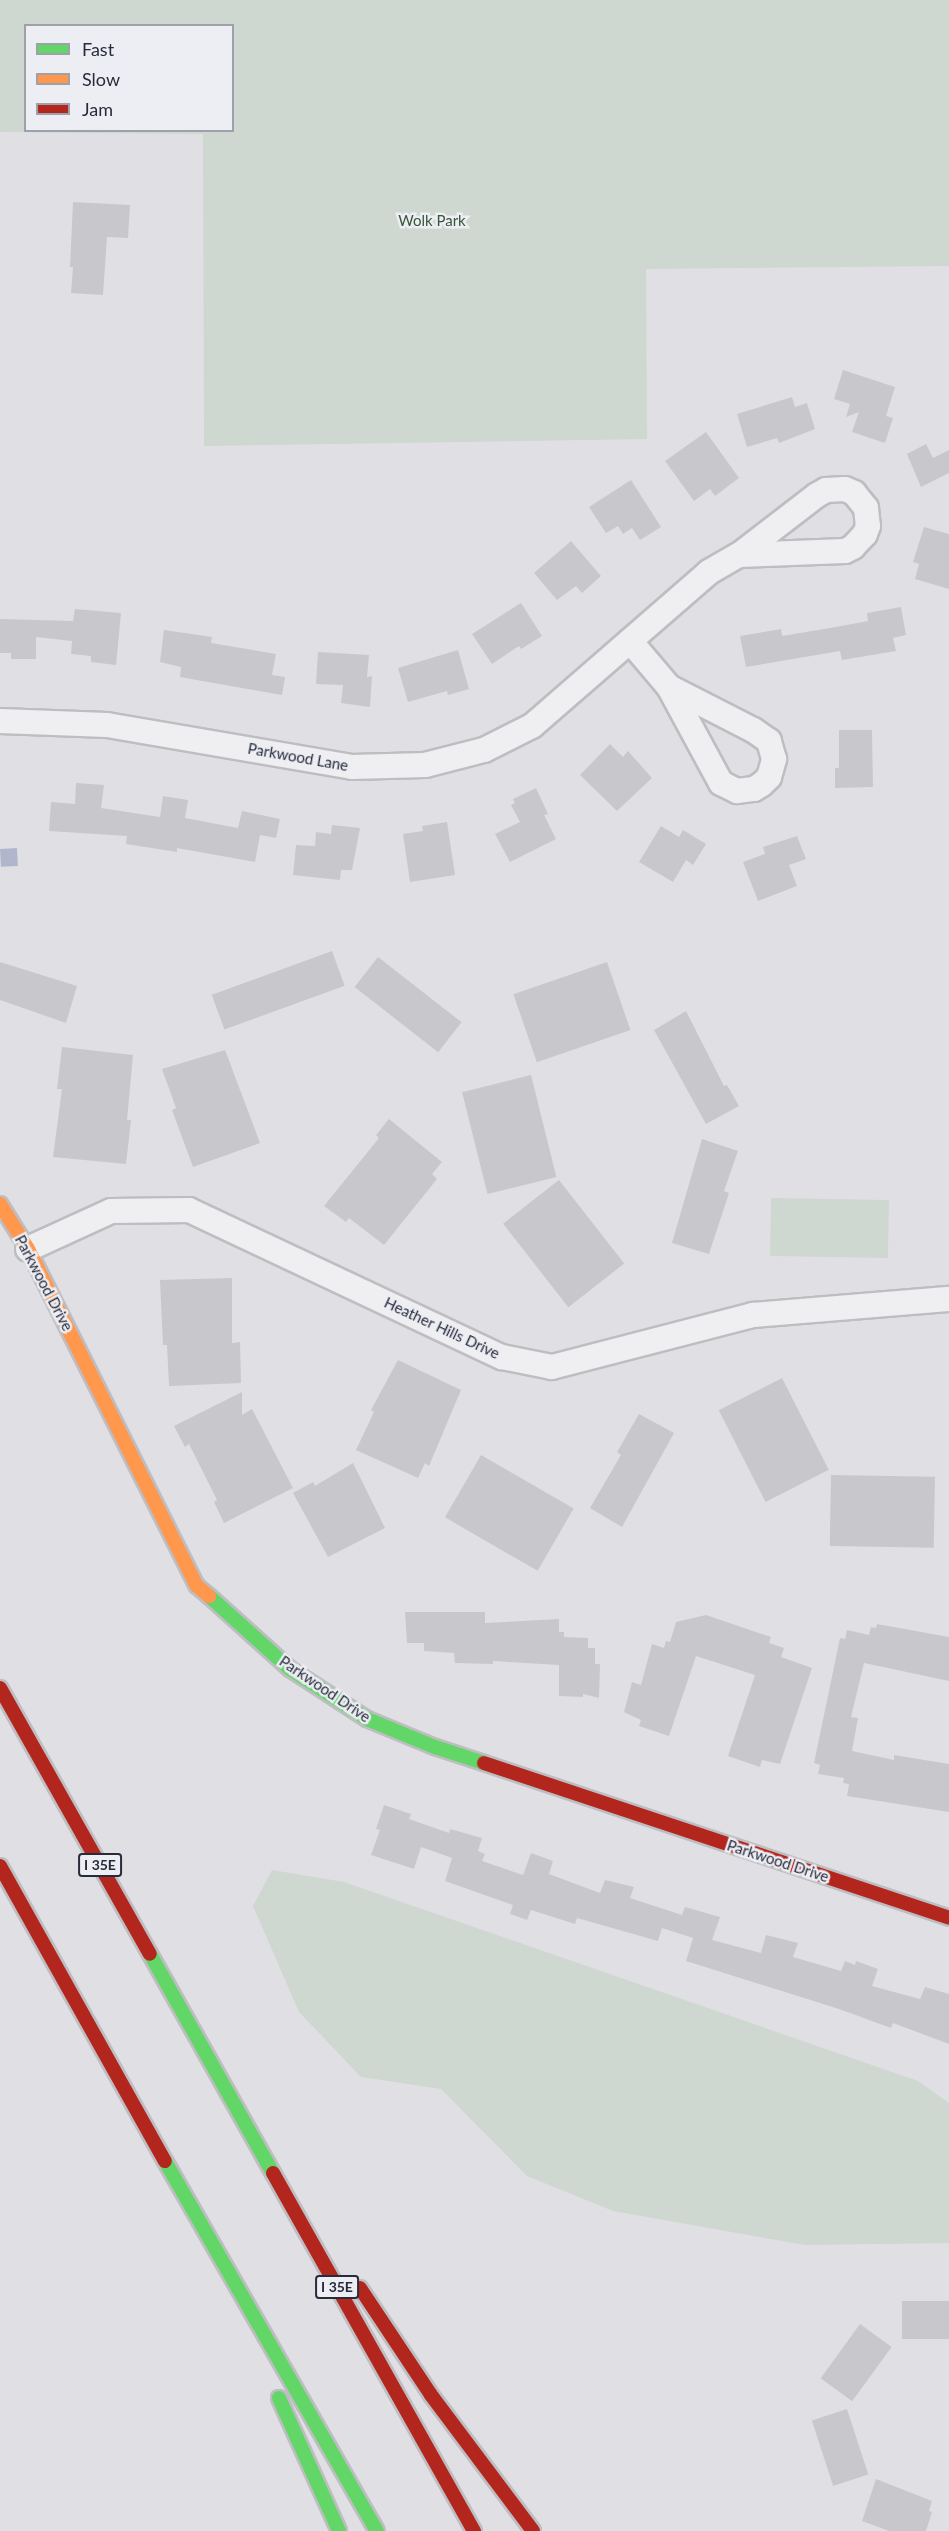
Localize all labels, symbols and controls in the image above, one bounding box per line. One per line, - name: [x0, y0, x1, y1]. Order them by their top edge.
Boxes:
- legend: [24, 24, 234, 132]
- text: Fast: [82, 38, 114, 60]
- text: Slow: [82, 68, 120, 90]
- text: Jam: [82, 98, 113, 120]
- park label: Wolk Park: [398, 212, 466, 230]
- street label: Parkwood Lane: [246, 739, 350, 775]
- street label: Parkwood Drive: [11, 1232, 77, 1334]
- street label: Heather Hills Drive: [381, 1293, 503, 1363]
- street label: Parkwood Drive: [276, 1652, 374, 1726]
- street label: Parkwood Drive: [725, 1836, 831, 1886]
- road number: I 35E: [78, 1854, 122, 1876]
- road number: I 35E: [314, 2276, 360, 2298]

